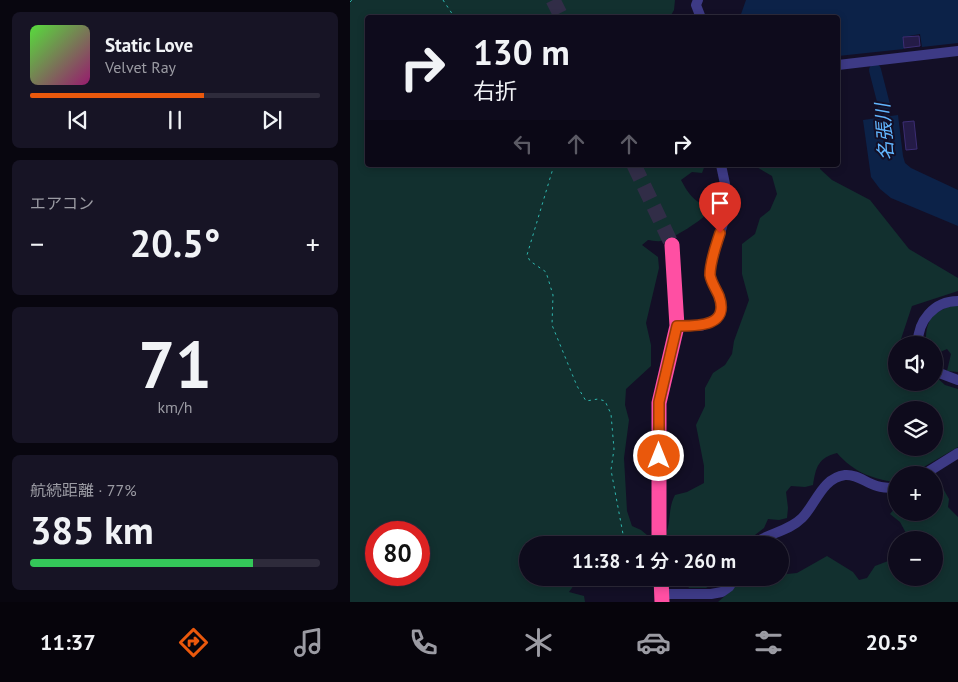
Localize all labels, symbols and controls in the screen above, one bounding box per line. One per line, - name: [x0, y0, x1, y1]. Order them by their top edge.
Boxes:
- text: 130 m: [473, 29, 570, 75]
- text: Static Love: [105, 33, 193, 57]
- icon: right: [390, 35, 455, 100]
- text: Velvet Ray: [105, 57, 176, 77]
- text: 右折: [473, 77, 517, 105]
- water label: 名張川: [870, 101, 898, 161]
- icon: previous: [64, 106, 92, 134]
- icon: pause: [161, 106, 189, 134]
- icon: next: [258, 106, 286, 134]
- icon: left: [509, 130, 537, 158]
- icon: ahead: [562, 130, 590, 158]
- icon: ahead: [615, 130, 643, 158]
- icon: right: [668, 130, 696, 158]
- pin: [699, 182, 741, 233]
- icon: arrive: [706, 189, 734, 217]
- text: エアコン: [30, 193, 94, 213]
- text: 20.5°: [130, 218, 220, 267]
- text: −: [30, 225, 44, 262]
- text: +: [306, 225, 320, 262]
- text: 71: [138, 322, 212, 406]
- map controls: [888, 336, 943, 586]
- button: sound: [888, 336, 943, 391]
- text: km/h: [157, 397, 193, 417]
- button: layers: [888, 401, 943, 456]
- position arrow: [632, 429, 684, 481]
- button: +: [888, 466, 943, 521]
- text: 航続距離 · 77%: [30, 480, 137, 500]
- text: 385 km: [30, 505, 154, 554]
- speed limit sign: 80: [365, 521, 430, 586]
- button: −: [888, 531, 943, 586]
- text: 11:38 · 1 分 · 260 m: [572, 549, 736, 573]
- icon: directions: [176, 625, 211, 660]
- icon: music: [291, 625, 326, 660]
- icon: phone: [406, 625, 441, 660]
- icon: climate: [521, 625, 556, 660]
- icon: car: [636, 625, 671, 660]
- icon: filters: [751, 625, 786, 660]
- text: 11:37: [40, 628, 96, 656]
- text: 20.5°: [865, 628, 918, 656]

